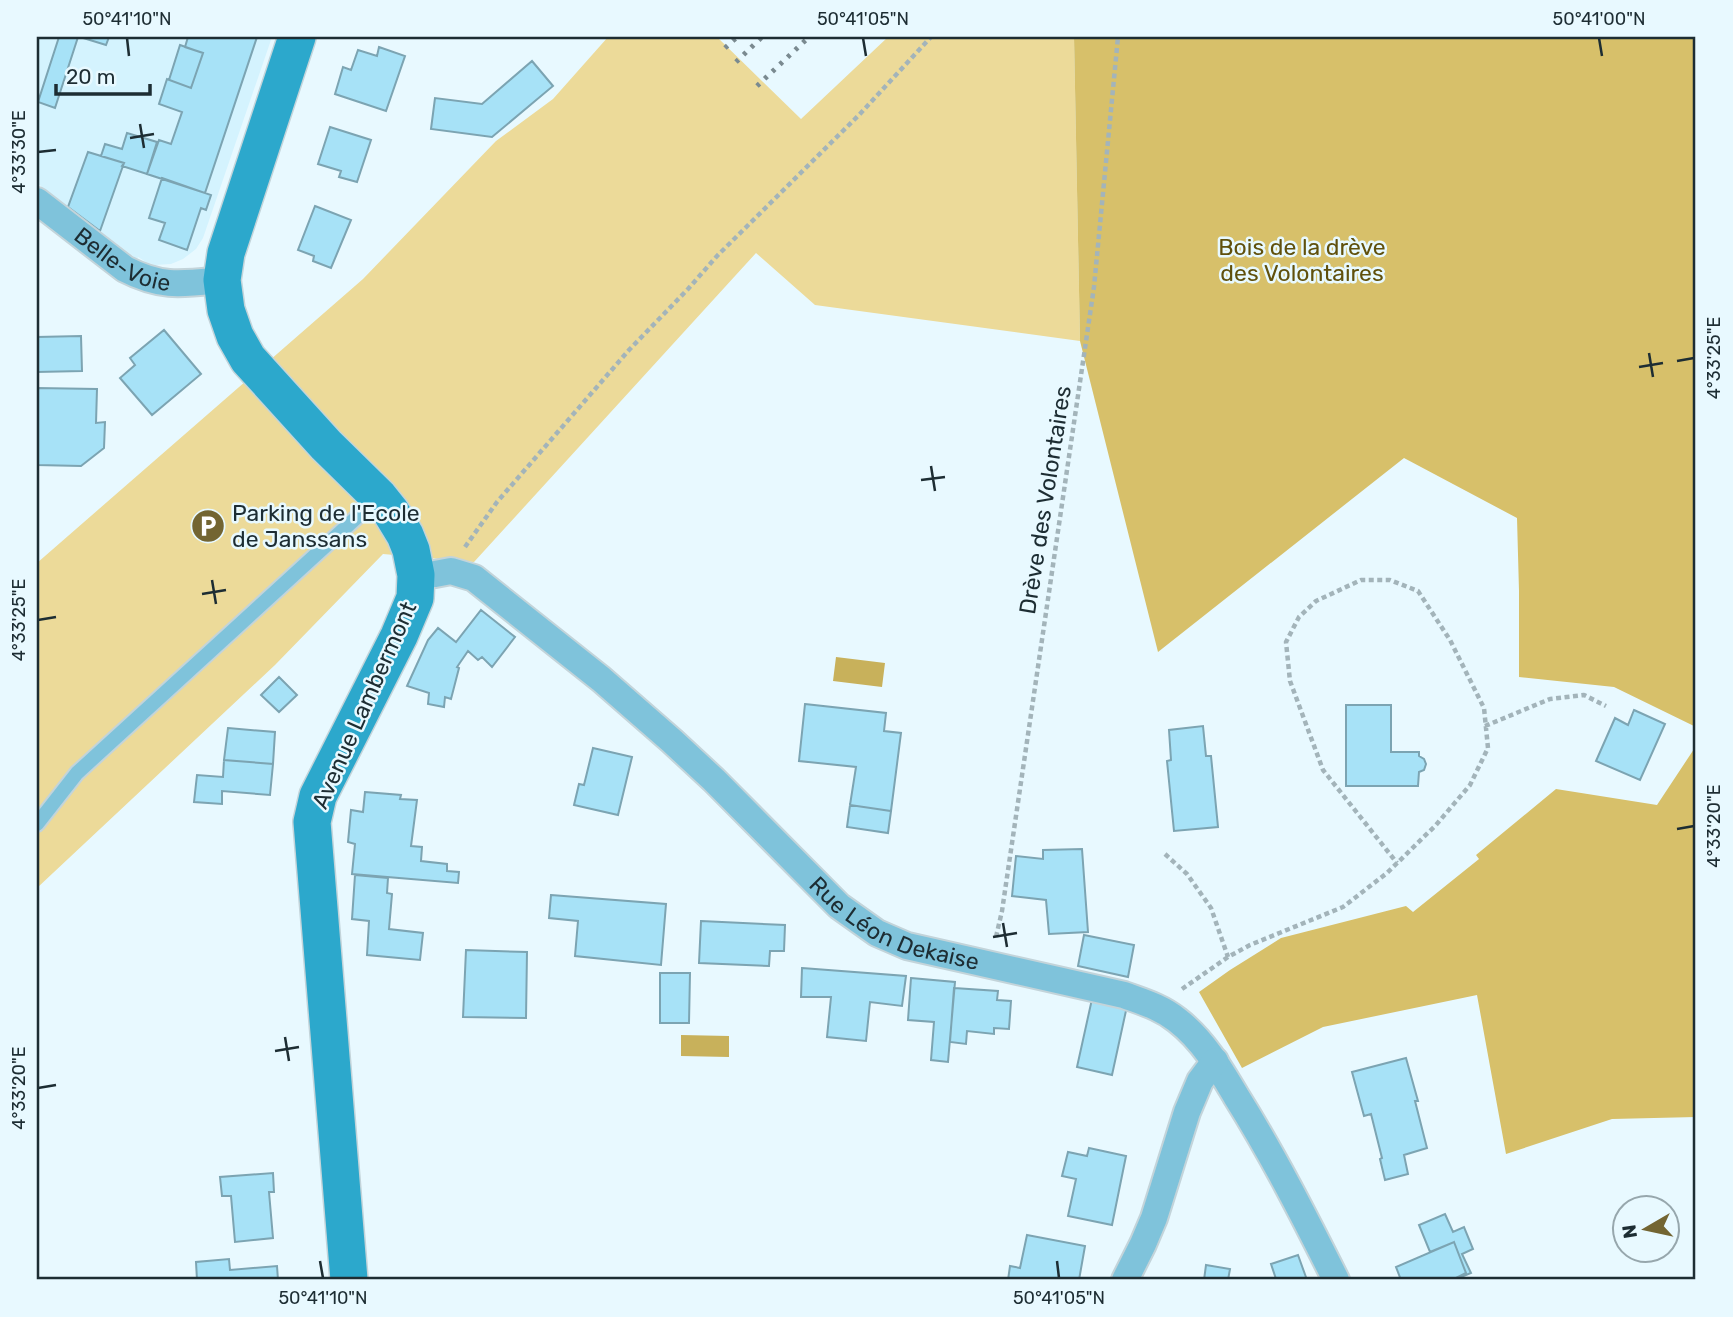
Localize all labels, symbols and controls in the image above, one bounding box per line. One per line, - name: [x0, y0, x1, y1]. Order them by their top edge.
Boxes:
- text: 50°41'10"N: [82, 8, 172, 30]
- text: 50°41'05"N: [817, 8, 909, 30]
- text: 50°41'00"N: [1553, 8, 1645, 30]
- scale bar: [56, 52, 150, 96]
- text: 20 m: [66, 64, 115, 89]
- text: 4°33'30"E: [8, 110, 30, 194]
- street label: Belle-Voie: [69, 221, 172, 297]
- park label: Bois de la drève des Volontaires: [1218, 233, 1386, 287]
- text: 4°33'25"E: [1703, 317, 1725, 399]
- street label: Drève des Volontaires: [1013, 384, 1077, 616]
- place label: Parking de l'Ecole de Janssans: [232, 499, 420, 553]
- parking icon: Parking de l'Ecole de Janssans: [189, 507, 227, 545]
- text: 4°33'25"E: [8, 579, 30, 661]
- street label: Avenue Lambermont: [306, 597, 422, 813]
- text: 4°33'20"E: [1703, 784, 1725, 868]
- street label: Rue Léon Dekaise: [804, 870, 982, 976]
- text: 4°33'20"E: [8, 1046, 30, 1130]
- north arrow: [1610, 1194, 1680, 1264]
- text: N: [1617, 1223, 1642, 1240]
- text: 50°41'10"N: [278, 1287, 368, 1309]
- text: 50°41'05"N: [1013, 1287, 1105, 1309]

